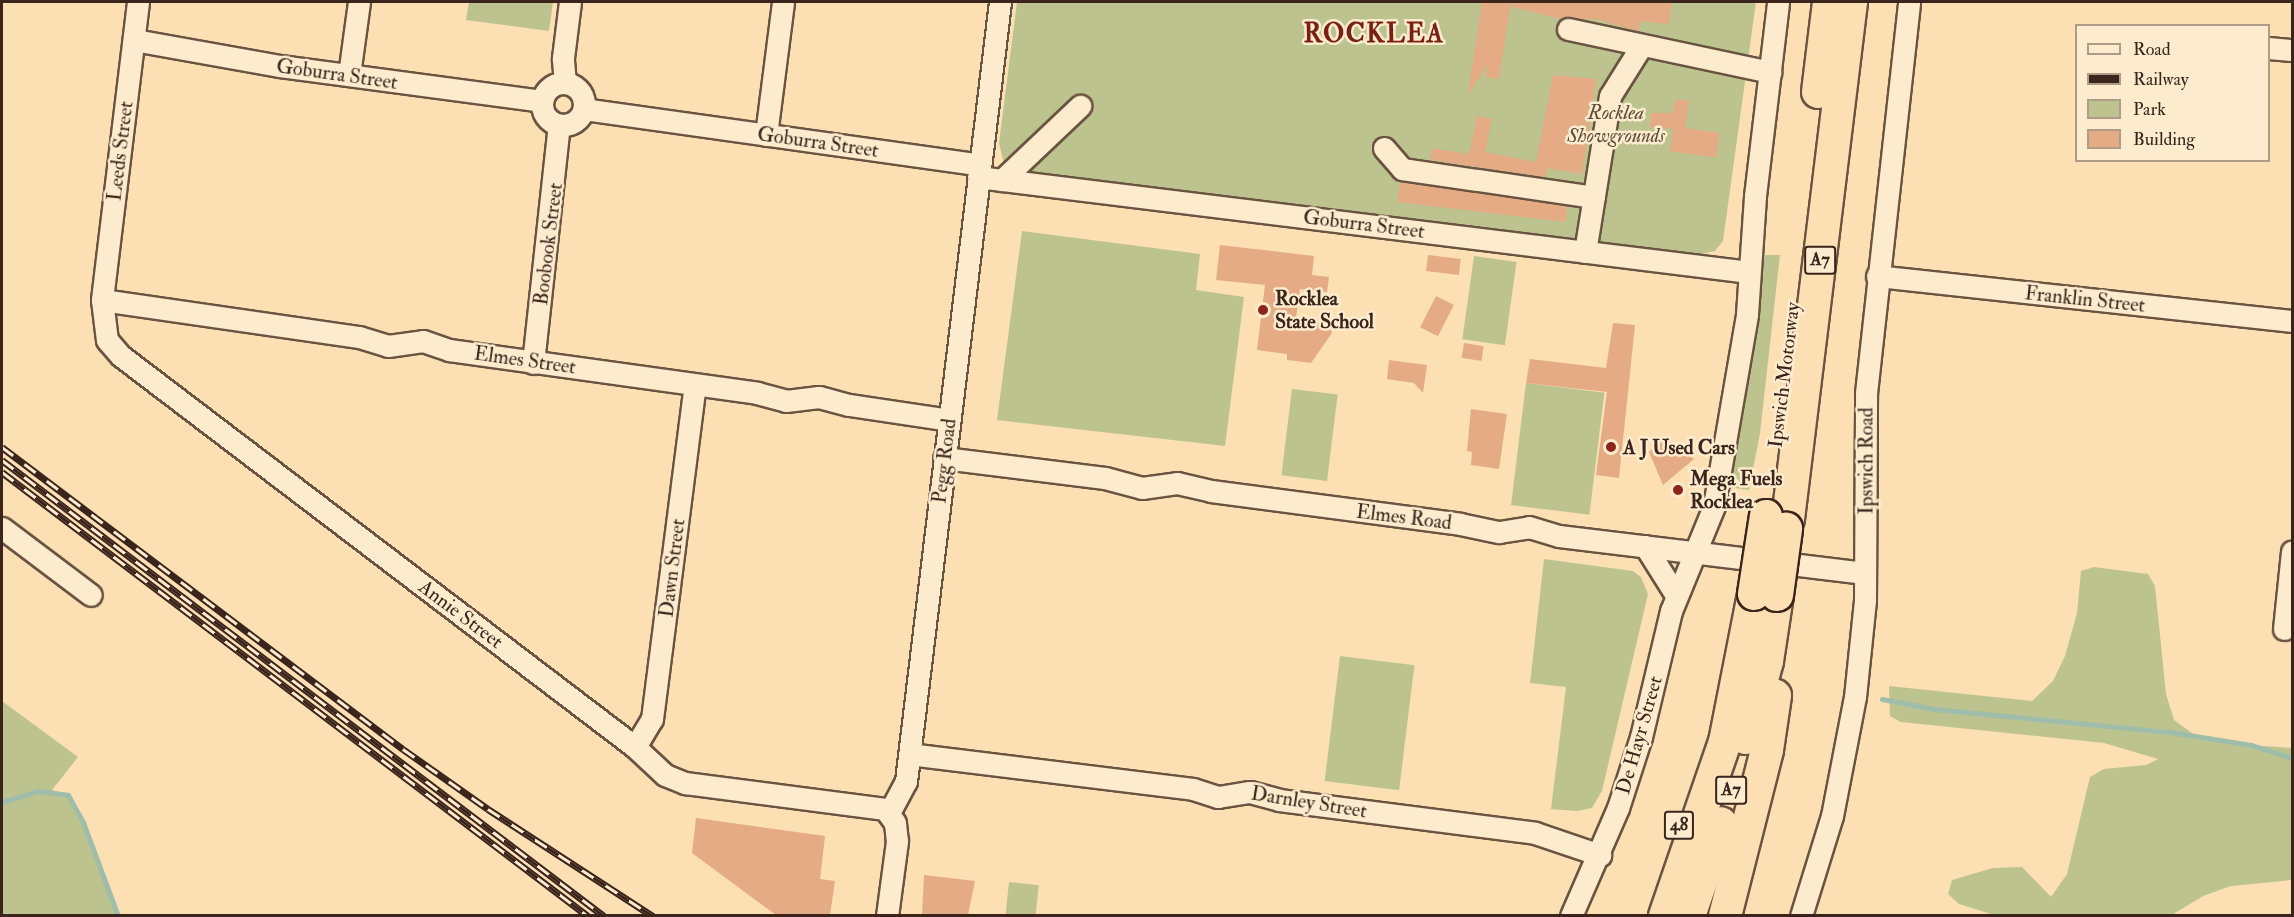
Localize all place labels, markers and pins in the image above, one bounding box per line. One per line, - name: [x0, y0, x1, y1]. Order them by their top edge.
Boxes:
- place label: Rocklea State School: [1275, 286, 1374, 333]
- marker: Rocklea State School: [1256, 303, 1270, 317]
- place label: A J Used Cars: [1623, 435, 1735, 459]
- marker: A J Used Cars: [1604, 440, 1618, 454]
- place label: Mega Fuels Rocklea: [1690, 466, 1782, 513]
- marker: Mega Fuels Rocklea: [1671, 483, 1685, 497]

